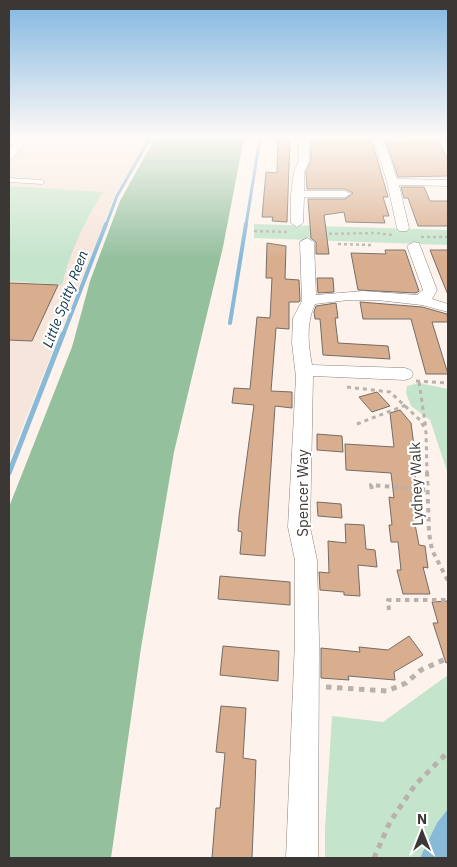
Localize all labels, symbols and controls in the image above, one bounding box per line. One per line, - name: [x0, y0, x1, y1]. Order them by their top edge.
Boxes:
- water label: Little Spitty Reen: [38, 248, 92, 350]
- street label: Lydney Walk: [405, 442, 427, 526]
- street label: Spencer Way: [293, 449, 312, 537]
- north arrow: [397, 807, 447, 857]
- text: N: [417, 810, 427, 828]

